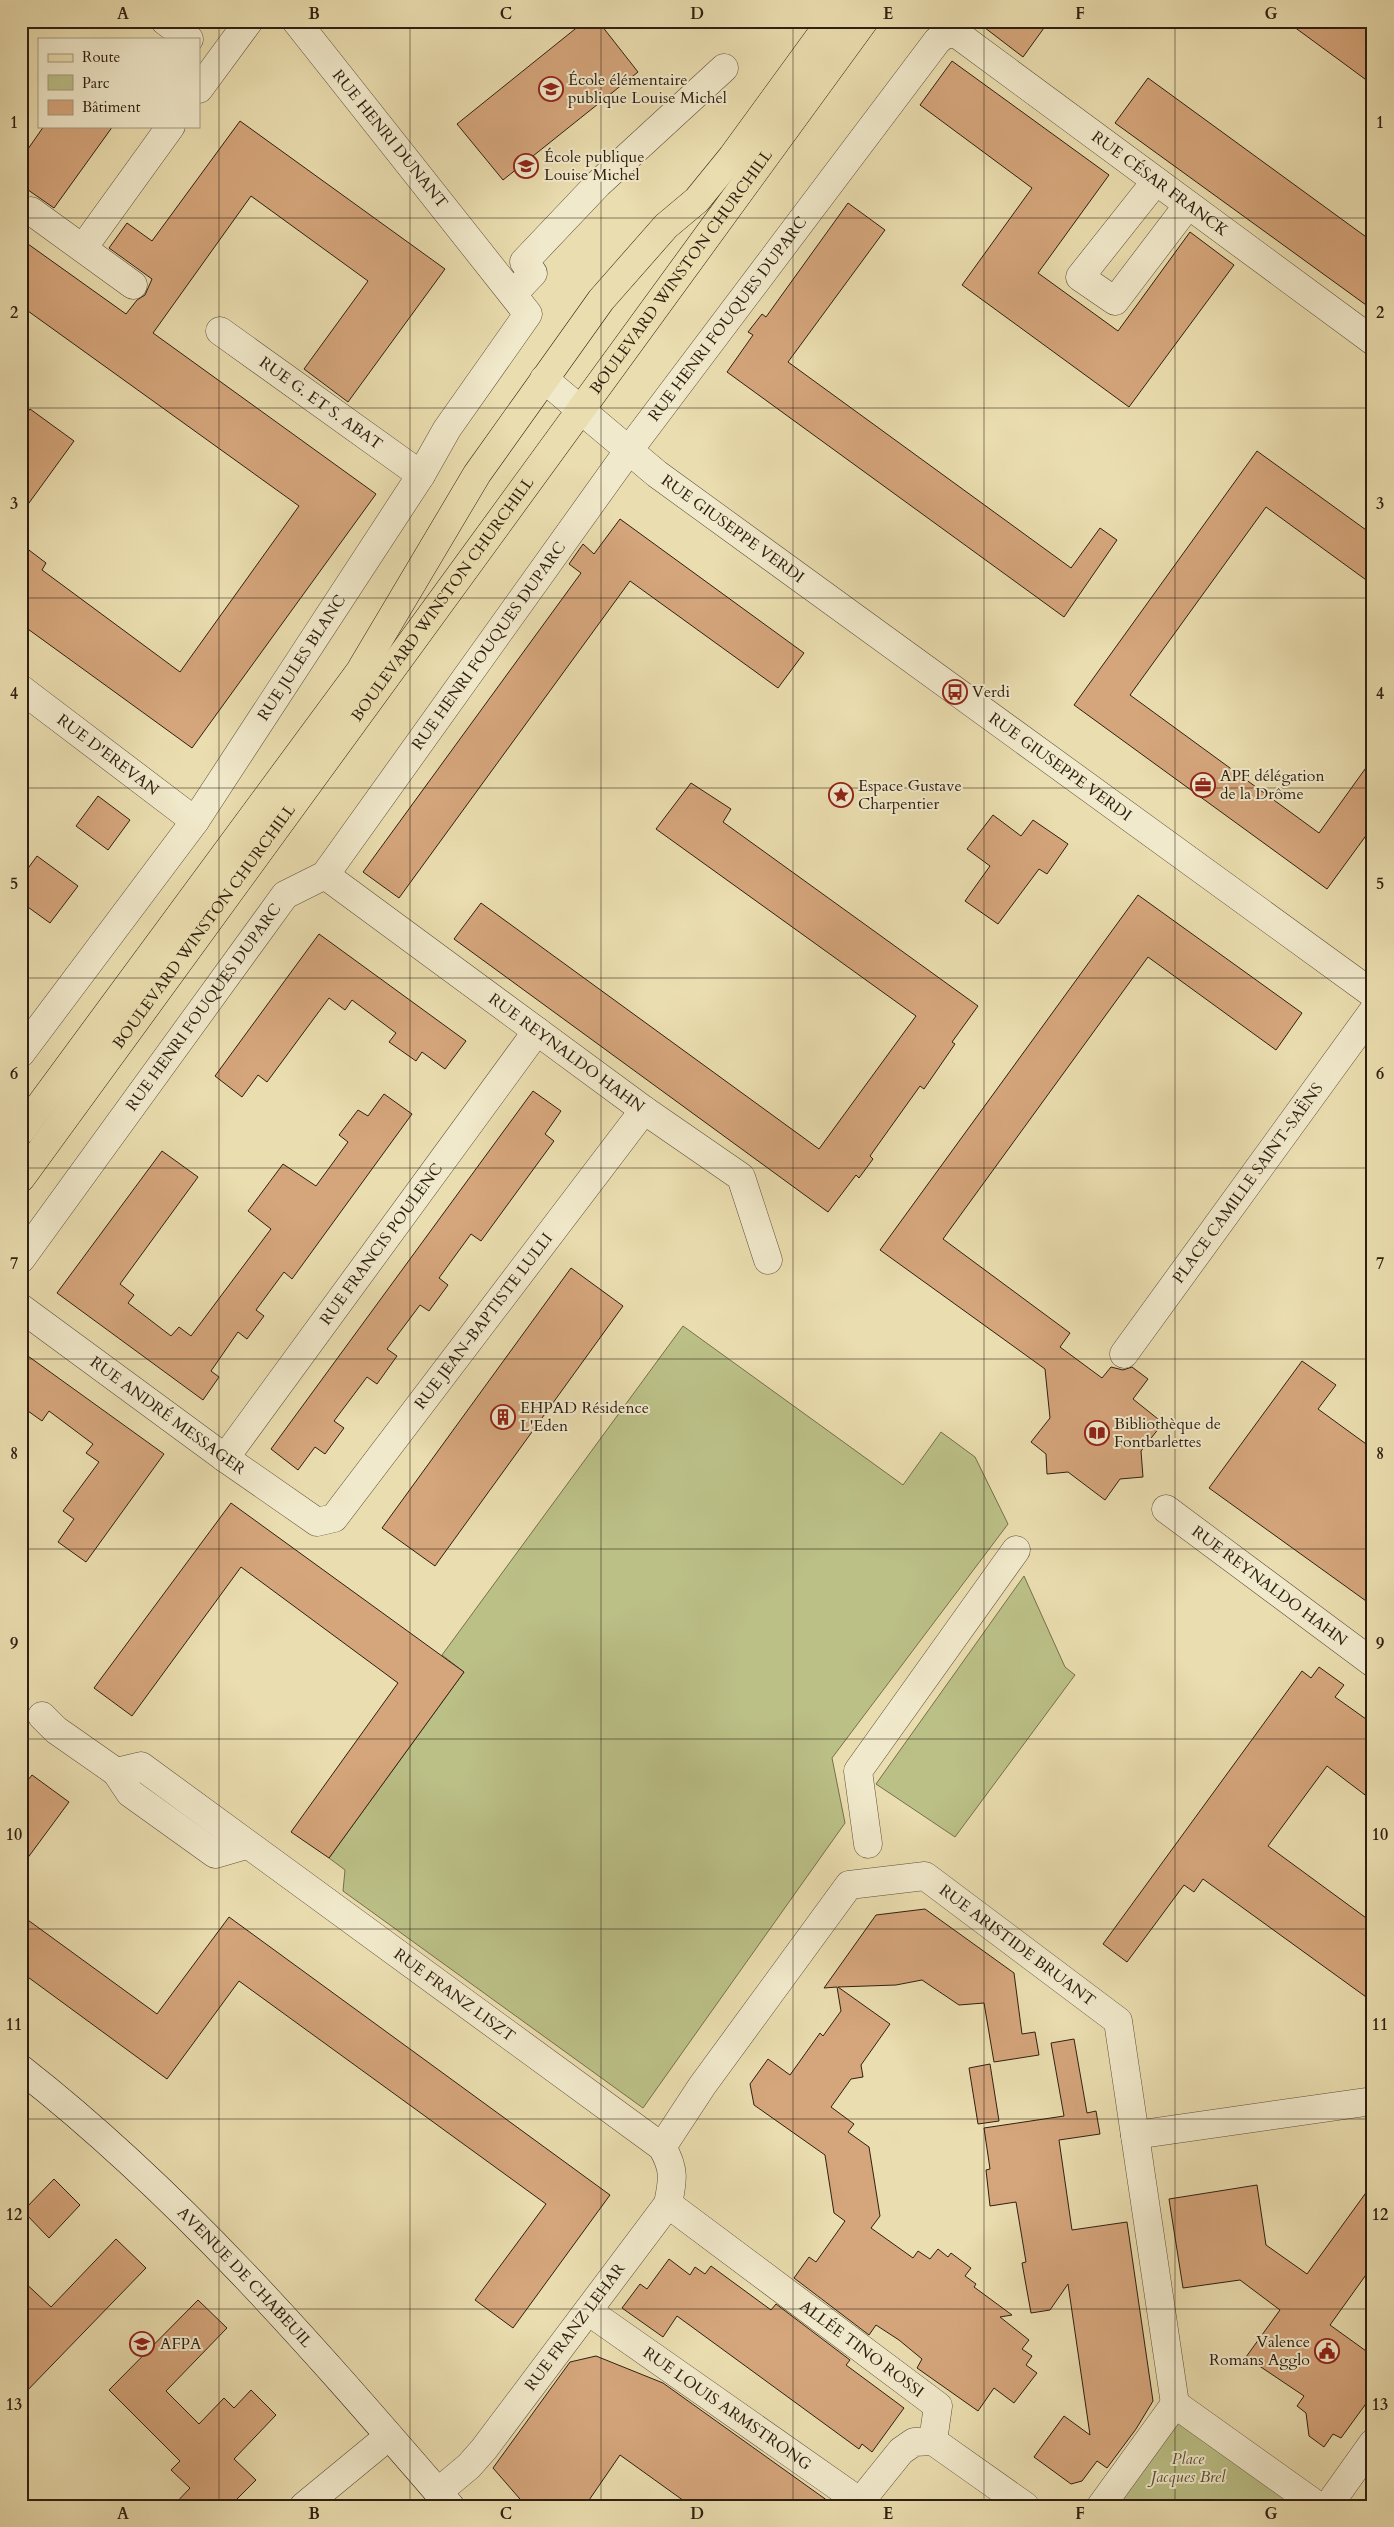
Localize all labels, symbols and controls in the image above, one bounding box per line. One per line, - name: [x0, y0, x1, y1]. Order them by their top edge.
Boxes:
- text: A: [117, 3, 129, 25]
- text: B: [308, 3, 320, 25]
- text: C: [500, 3, 512, 25]
- text: D: [690, 3, 704, 25]
- text: E: [883, 3, 893, 25]
- text: F: [1075, 3, 1085, 25]
- text: G: [1264, 3, 1278, 25]
- legend: [38, 38, 200, 128]
- text: Route: [82, 47, 120, 67]
- street label: RUE HENRI DUNANT: [327, 65, 453, 213]
- place label: École élémentaire publique Louise Michel: [568, 69, 727, 109]
- text: Parc: [82, 73, 110, 93]
- school or university icon: École élémentaire publique Louise Michel: [538, 76, 564, 102]
- text: Bâtiment: [82, 97, 141, 117]
- text: 1: [10, 112, 18, 134]
- text: 1: [1376, 112, 1384, 134]
- street label: RUE CÉSAR FRANCK: [1087, 126, 1233, 241]
- street label: BOULEVARD WINSTON CHURCHILL: [585, 145, 778, 399]
- place label: École publique Louise Michel: [544, 146, 645, 186]
- school or university icon: École publique Louise Michel: [513, 153, 539, 179]
- street label: RUE HENRI FOUQUES DUPARC: [643, 212, 812, 426]
- text: 2: [10, 302, 18, 324]
- text: 2: [1376, 302, 1384, 324]
- street label: RUE G. ET S. ABAT: [255, 351, 387, 455]
- street label: RUE GIUSEPPE VERDI: [657, 470, 808, 588]
- street label: BOULEVARD WINSTON CHURCHILL: [346, 472, 539, 726]
- text: 3: [10, 493, 18, 515]
- text: 3: [1376, 493, 1384, 515]
- street label: RUE HENRI FOUQUES DUPARC: [407, 537, 571, 755]
- street label: RUE JULES BLANC: [252, 590, 351, 725]
- bus stop icon: Verdi: [942, 679, 968, 705]
- place label: Verdi: [972, 681, 1010, 703]
- text: 4: [10, 683, 18, 705]
- text: 4: [1376, 683, 1384, 705]
- street label: RUE GIUSEPPE VERDI: [984, 708, 1136, 826]
- street label: RUE D'EREVAN: [52, 709, 164, 801]
- place label: APF délégation de la Drôme: [1220, 765, 1325, 805]
- office icon: APF délégation de la Drôme: [1190, 772, 1216, 798]
- place label: Espace Gustave Charpentier: [858, 775, 962, 815]
- place icon: Espace Gustave Charpentier: [828, 782, 854, 808]
- street label: BOULEVARD WINSTON CHURCHILL: [108, 800, 301, 1053]
- text: 5: [10, 873, 18, 895]
- text: 5: [1376, 873, 1384, 895]
- street label: RUE HENRI FOUQUES DUPARC: [121, 899, 286, 1115]
- street label: RUE REYNALDO HAHN: [484, 988, 649, 1118]
- text: 6: [10, 1063, 18, 1085]
- text: 6: [1376, 1063, 1384, 1085]
- street label: PLACE CAMILLE SAINT-SAËNS: [1168, 1078, 1328, 1288]
- street label: RUE FRANCIS POULENC: [315, 1159, 448, 1329]
- street label: RUE JEAN-BAPTISTE LULLI: [409, 1228, 558, 1414]
- text: 7: [10, 1253, 18, 1275]
- text: 7: [1376, 1253, 1384, 1275]
- street label: RUE ANDRÉ MESSAGER: [86, 1351, 250, 1480]
- place label: EHPAD Résidence L'Eden: [520, 1397, 649, 1437]
- building icon: EHPAD Résidence L'Eden: [490, 1404, 516, 1430]
- place label: Bibliothèque de Fontbarlettes: [1114, 1413, 1221, 1453]
- library icon: Bibliothèque de Fontbarlettes: [1084, 1420, 1110, 1446]
- text: 8: [10, 1443, 18, 1465]
- text: 8: [1376, 1443, 1384, 1465]
- street label: RUE REYNALDO HAHN: [1187, 1521, 1352, 1651]
- text: 9: [10, 1633, 18, 1655]
- text: 9: [1376, 1633, 1384, 1655]
- text: 10: [6, 1824, 22, 1846]
- text: 10: [1372, 1824, 1388, 1846]
- street label: RUE ARISTIDE BRUANT: [935, 1879, 1100, 2012]
- street label: RUE FRANZ LISZT: [389, 1943, 520, 2047]
- text: 11: [6, 2014, 22, 2036]
- text: 11: [1372, 2014, 1388, 2036]
- street label: AVENUE DE CHABEUIL: [172, 2202, 317, 2353]
- text: 12: [6, 2204, 22, 2226]
- text: 12: [1372, 2204, 1388, 2226]
- street label: RUE FRANZ LEHAR: [520, 2259, 630, 2395]
- street label: ALLÉE TINO ROSSI: [795, 2295, 929, 2403]
- school or university icon: AFPA: [129, 2331, 155, 2357]
- place label: Valence Romans Agglo: [1209, 2331, 1310, 2371]
- place label: AFPA: [160, 2333, 202, 2355]
- public building icon: Valence Romans Agglo: [1314, 2338, 1340, 2364]
- street label: RUE LOUIS ARMSTRONG: [638, 2342, 816, 2476]
- text: 13: [6, 2394, 22, 2416]
- text: 13: [1372, 2394, 1388, 2416]
- park label: Place Jacques Brel: [1147, 2448, 1226, 2488]
- text: A: [117, 2503, 129, 2525]
- text: B: [308, 2503, 320, 2525]
- text: C: [500, 2503, 512, 2525]
- text: D: [690, 2503, 704, 2525]
- text: E: [883, 2503, 893, 2525]
- text: F: [1075, 2503, 1085, 2525]
- text: G: [1264, 2503, 1278, 2525]

